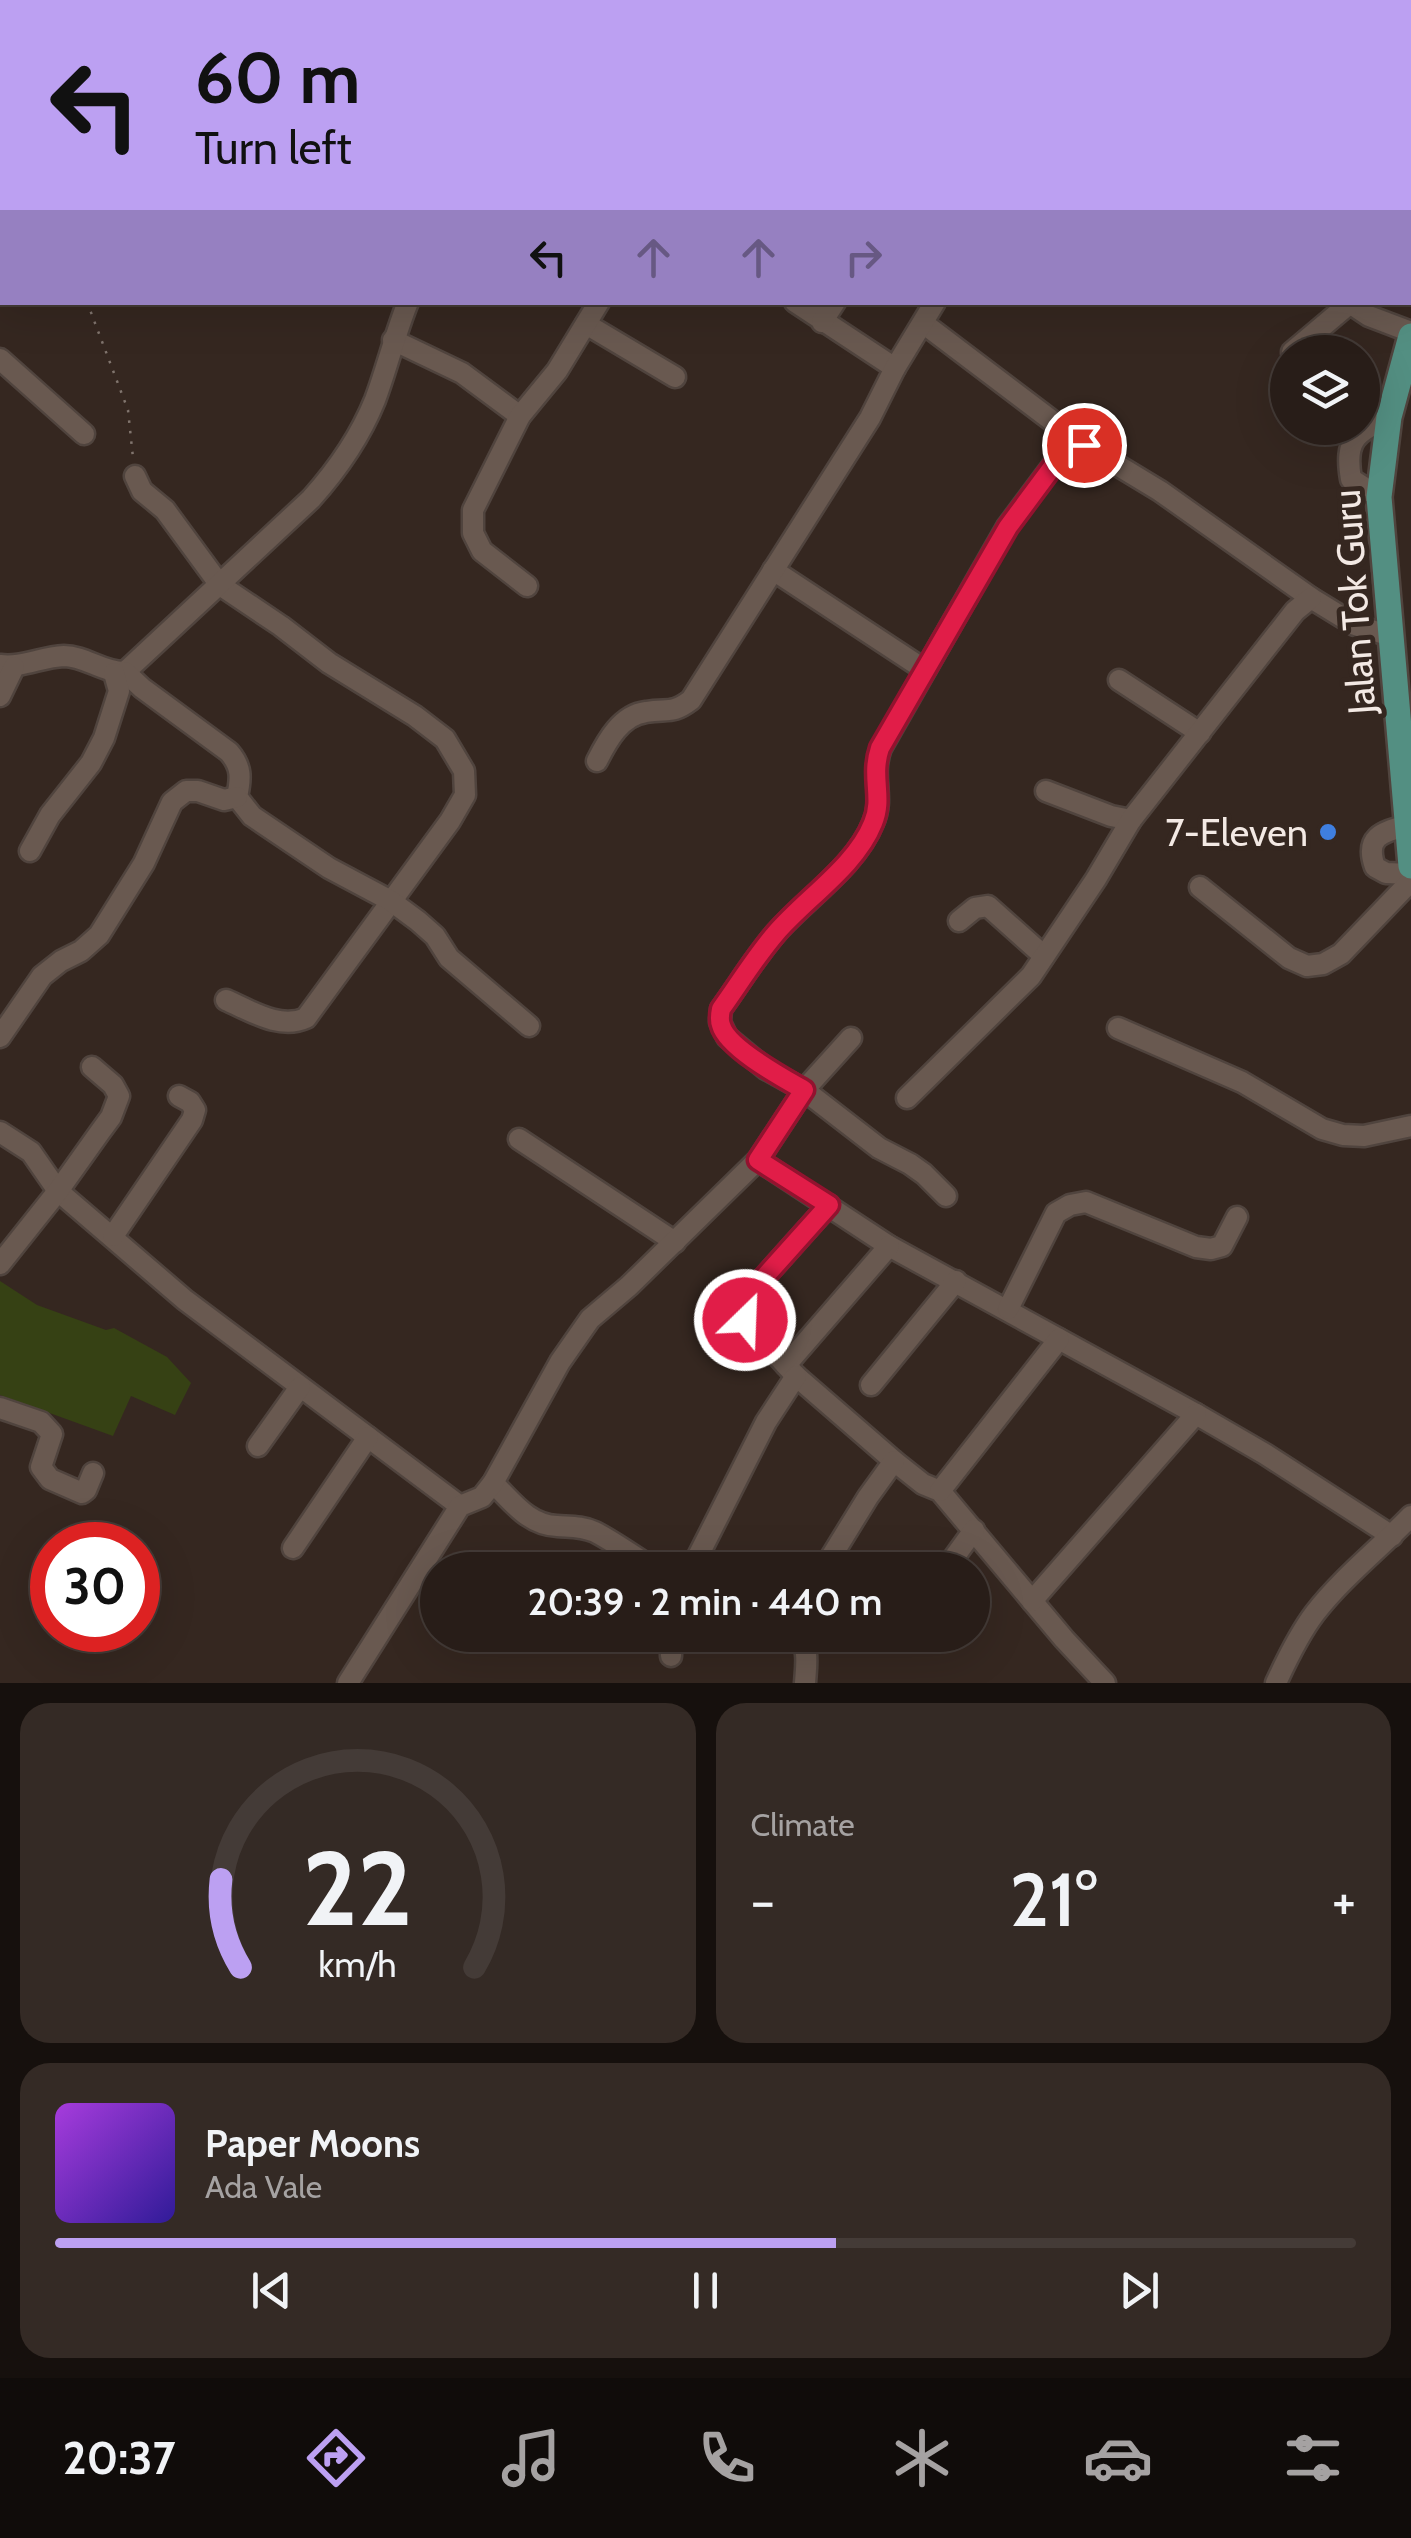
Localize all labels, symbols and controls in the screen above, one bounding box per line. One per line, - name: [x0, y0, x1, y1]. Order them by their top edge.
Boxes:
- text: 60 m: [195, 35, 360, 121]
- icon: left: [30, 40, 160, 170]
- text: Turn left: [195, 121, 352, 175]
- icon: left: [521, 230, 576, 285]
- icon: ahead: [626, 230, 681, 285]
- icon: ahead: [731, 230, 786, 285]
- icon: right: [836, 230, 891, 285]
- map controls: [1270, 335, 1380, 445]
- button: layers: [1270, 335, 1380, 445]
- pin: [1042, 403, 1127, 488]
- icon: arrive: [1057, 418, 1112, 473]
- street label: Jalan Tok Guru: [1323, 488, 1385, 717]
- place label: 7-Eleven: [1165, 809, 1308, 856]
- marker: 7-Eleven: [1317, 821, 1339, 843]
- position arrow: [693, 1268, 797, 1372]
- speed limit sign: 30: [30, 1522, 160, 1652]
- text: 20:39 · 2 min · 440 m: [528, 1578, 882, 1625]
- text: Climate: [751, 1805, 855, 1844]
- text: 22: [303, 1825, 413, 1951]
- text: 21°: [1009, 1854, 1097, 1945]
- text: −: [751, 1867, 775, 1934]
- text: +: [1332, 1867, 1356, 1934]
- text: km/h: [319, 1943, 397, 1986]
- text: Paper Moons: [205, 2120, 420, 2167]
- text: Ada Vale: [205, 2167, 322, 2206]
- icon: previous: [244, 2263, 299, 2318]
- icon: pause: [678, 2263, 733, 2318]
- icon: next: [1112, 2263, 1167, 2318]
- icon: directions: [301, 2423, 371, 2493]
- icon: music: [496, 2423, 566, 2493]
- icon: phone: [692, 2423, 762, 2493]
- icon: climate: [887, 2423, 957, 2493]
- icon: car: [1083, 2423, 1153, 2493]
- icon: filters: [1278, 2423, 1348, 2493]
- text: 20:37: [63, 2431, 176, 2485]

